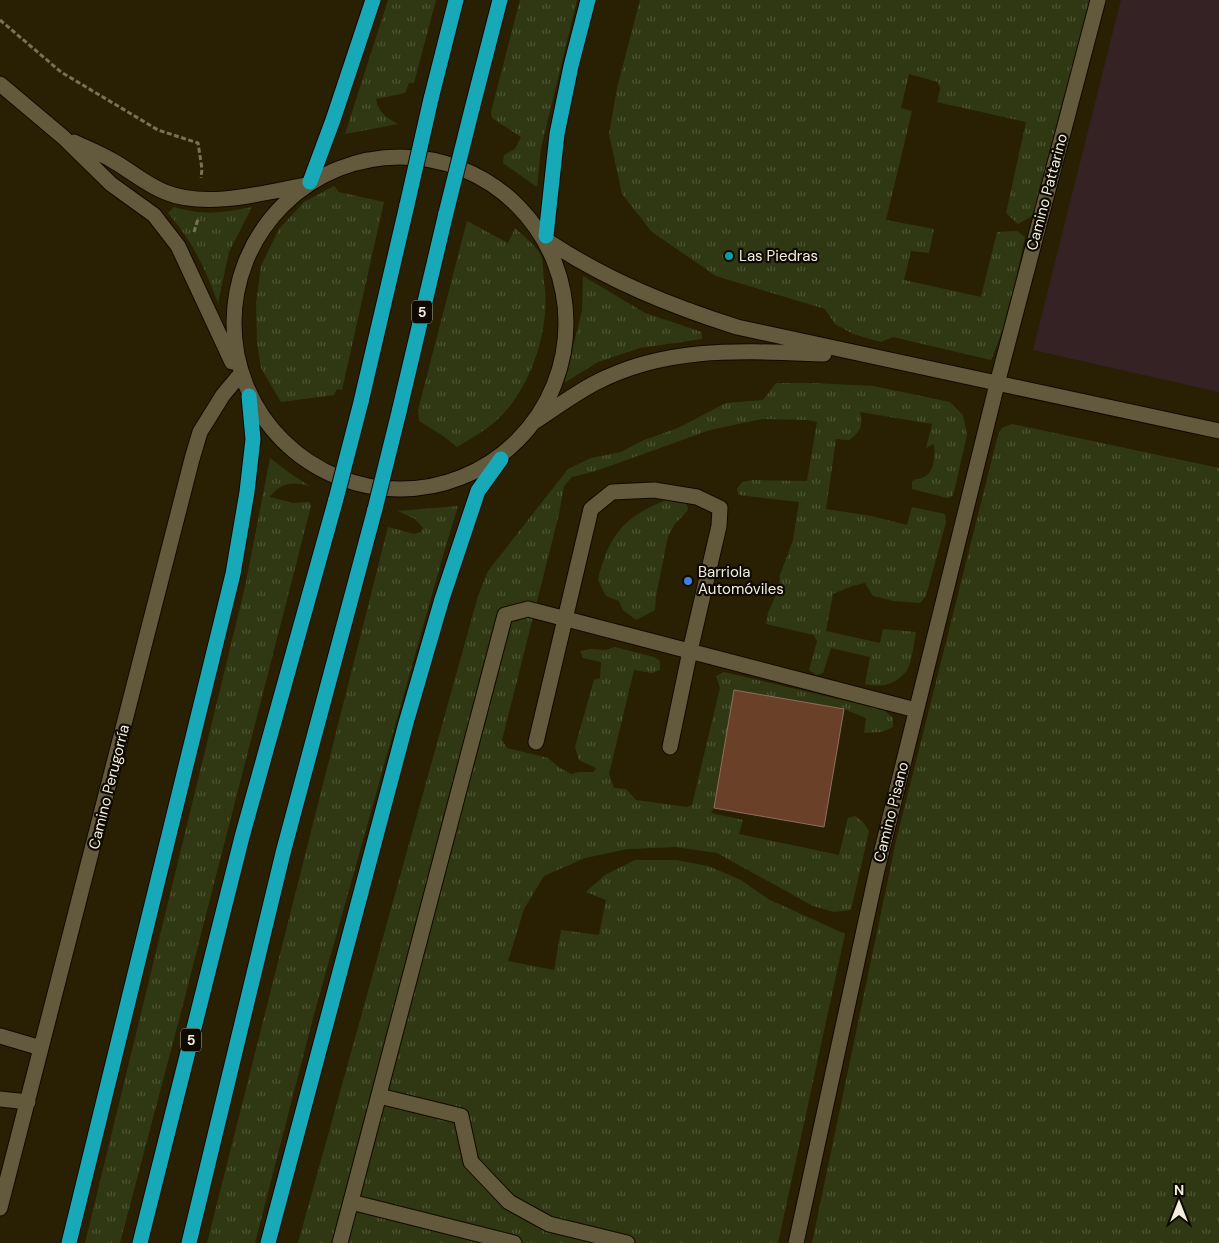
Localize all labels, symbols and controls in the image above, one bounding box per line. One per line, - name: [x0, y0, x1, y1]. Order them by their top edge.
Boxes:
- street label: Camino Pattarino: [1022, 131, 1072, 253]
- place label: Las Piedras: [739, 246, 818, 266]
- marker: Las Piedras: [723, 250, 735, 262]
- road number: 5: [412, 300, 432, 324]
- place label: Barriola Automóviles: [698, 562, 784, 599]
- marker: Barriola Automóviles: [682, 575, 694, 587]
- street label: Camino Perugorría: [84, 723, 134, 851]
- street label: Camino Pisano: [869, 760, 913, 864]
- road number: 5: [181, 1028, 201, 1052]
- north arrow: [1154, 1178, 1204, 1228]
- text: N: [1174, 1181, 1184, 1199]

